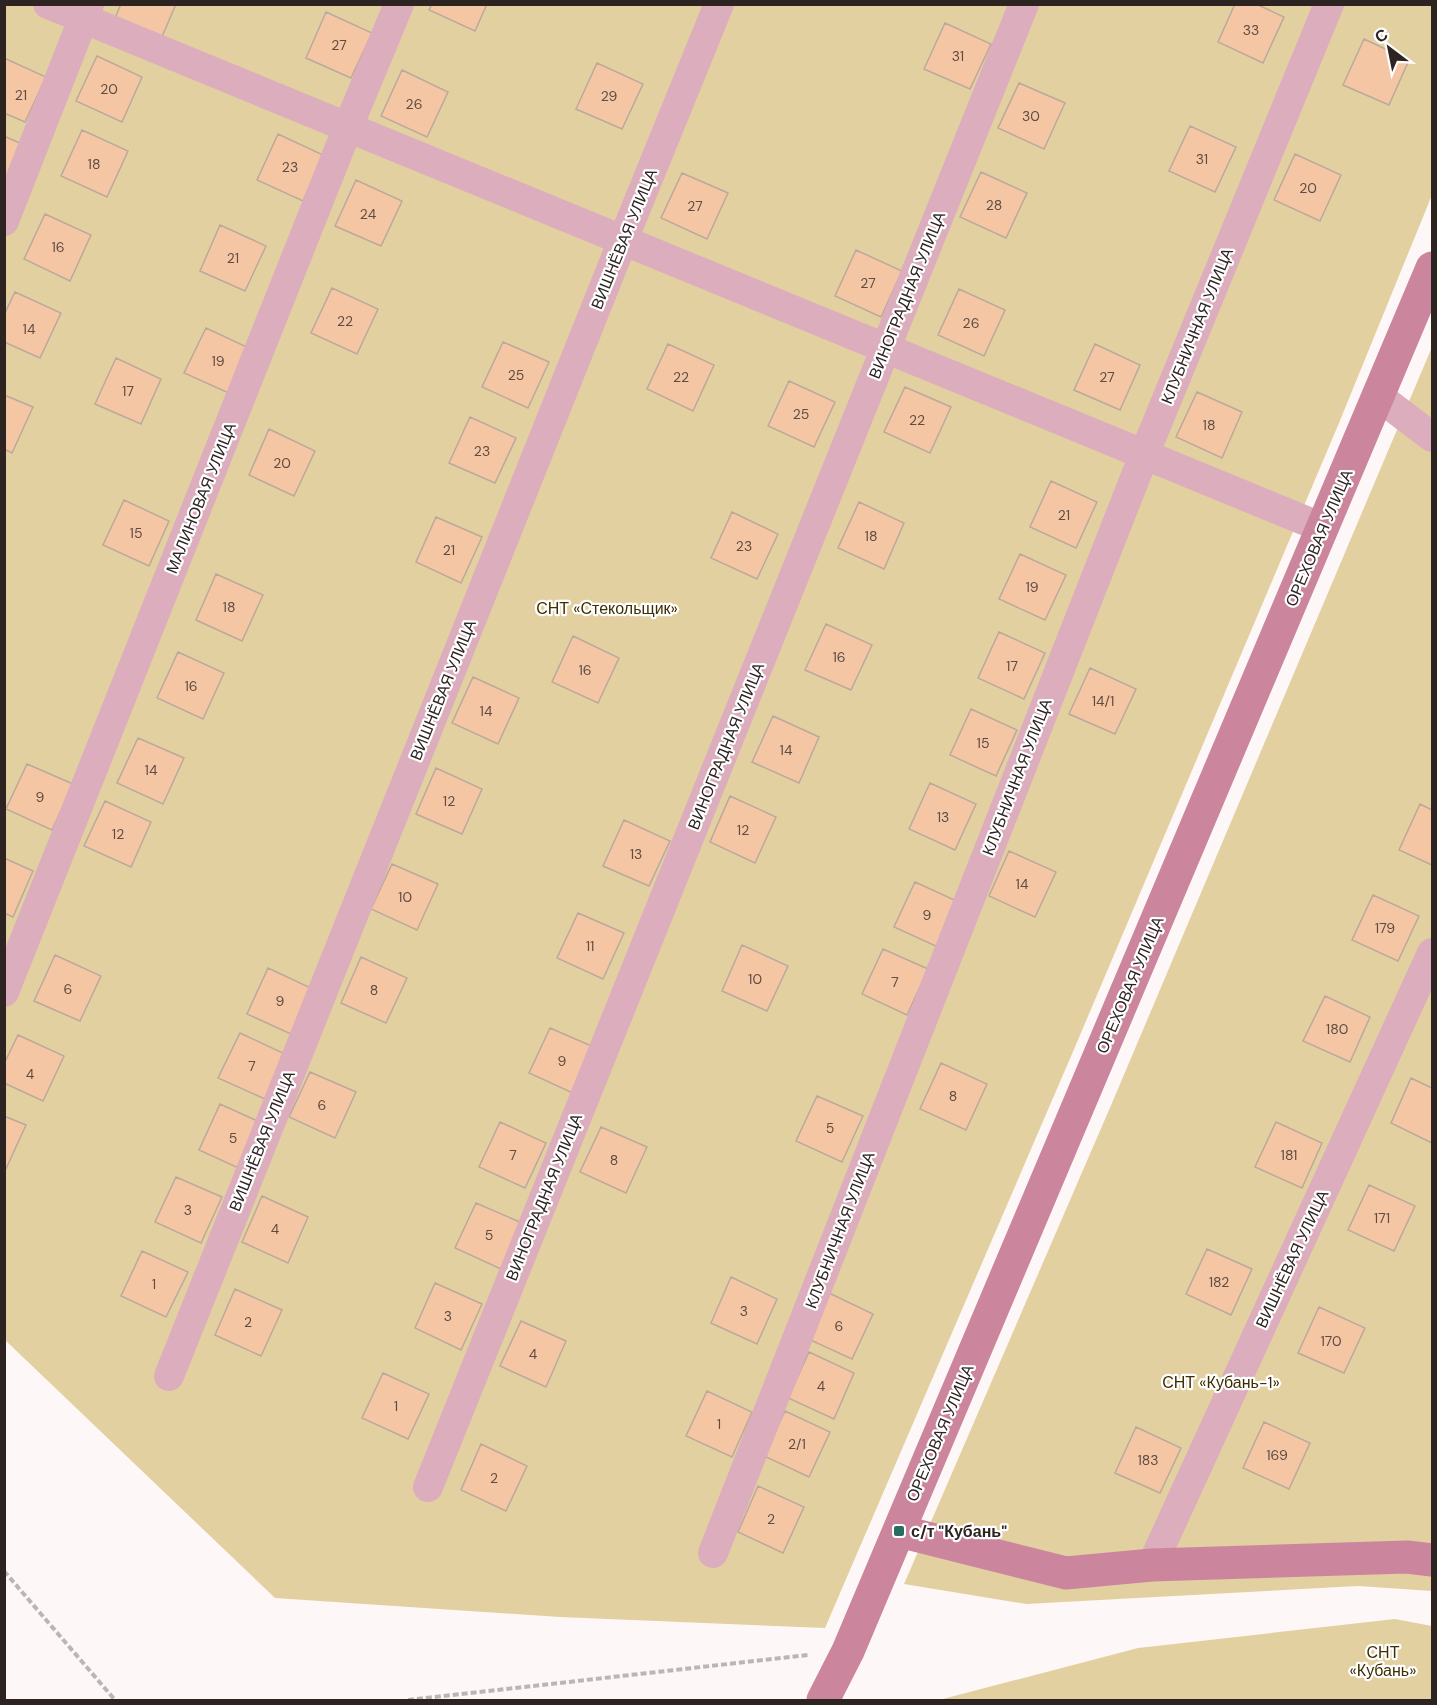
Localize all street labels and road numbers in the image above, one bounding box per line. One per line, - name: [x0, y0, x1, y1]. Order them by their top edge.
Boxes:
- street label: ВИШНЁВАЯ УЛИЦА: [586, 165, 662, 312]
- street label: ВИНОГРАДНАЯ УЛИЦА: [864, 208, 950, 382]
- street label: КЛУБНИЧНАЯ УЛИЦА: [1156, 245, 1238, 407]
- street label: МАЛИНОВАЯ УЛИЦА: [161, 419, 241, 577]
- street label: ОРЕХОВАЯ УЛИЦА: [1281, 466, 1358, 610]
- street label: ВИШНЁВАЯ УЛИЦА: [405, 616, 481, 763]
- street label: ВИНОГРАДНАЯ УЛИЦА: [683, 659, 769, 833]
- street label: КЛУБНИЧНАЯ УЛИЦА: [977, 695, 1057, 858]
- street label: ОРЕХОВАЯ УЛИЦА: [1092, 913, 1169, 1057]
- street label: ВИШНЁВАЯ УЛИЦА: [224, 1067, 300, 1214]
- street label: ВИНОГРАДНАЯ УЛИЦА: [501, 1110, 587, 1284]
- street label: КЛУБНИЧНАЯ УЛИЦА: [800, 1148, 880, 1311]
- street label: ВИШНЁВАЯ УЛИЦА: [1251, 1186, 1333, 1331]
- street label: ОРЕХОВАЯ УЛИЦА: [902, 1361, 979, 1505]

